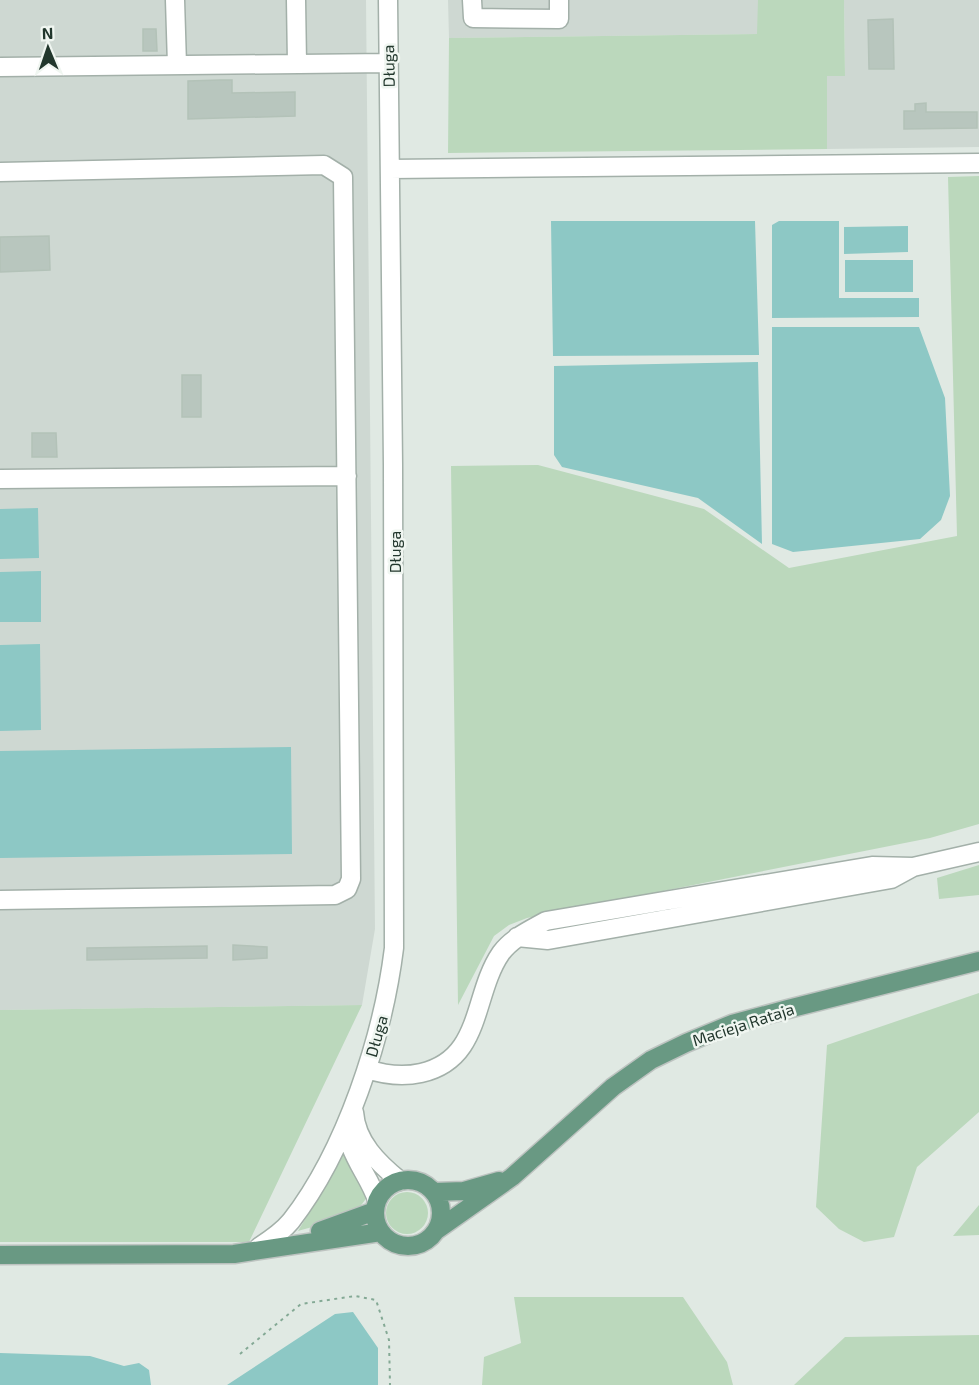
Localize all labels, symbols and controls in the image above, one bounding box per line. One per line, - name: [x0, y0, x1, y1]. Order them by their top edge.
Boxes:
- north arrow: [18, 18, 78, 78]
- text: N: [41, 23, 54, 42]
- street label: Długa: [378, 45, 398, 87]
- street label: Długa: [385, 531, 404, 573]
- street label: Macieja Rataja: [690, 999, 797, 1050]
- street label: Długa: [361, 1013, 391, 1059]

